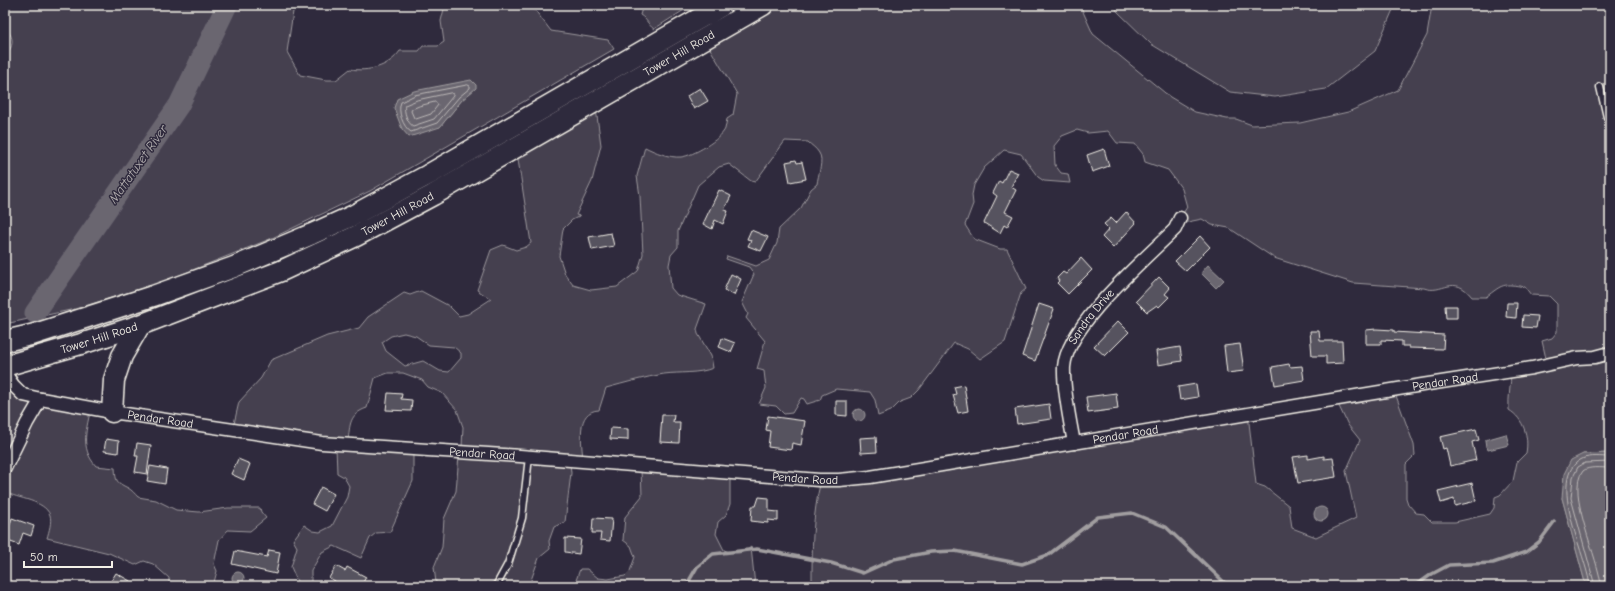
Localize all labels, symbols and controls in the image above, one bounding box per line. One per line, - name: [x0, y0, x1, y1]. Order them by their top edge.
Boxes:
- street label: Tower Hill Road: [641, 27, 717, 79]
- water label: Mattatuxet River: [105, 121, 171, 207]
- street label: Tower Hill Road: [359, 189, 436, 239]
- street label: Sandra Drive: [1065, 286, 1117, 347]
- street label: Tower Hill Road: [59, 319, 139, 357]
- street label: Pendar Road: [1411, 369, 1479, 393]
- street label: Pendar Road: [127, 407, 194, 431]
- street label: Pendar Road: [1092, 422, 1159, 447]
- street label: Pendar Road: [449, 444, 516, 463]
- street label: Pendar Road: [772, 469, 838, 487]
- scale bar: [24, 543, 112, 569]
- text: 50 m: [30, 550, 58, 564]

